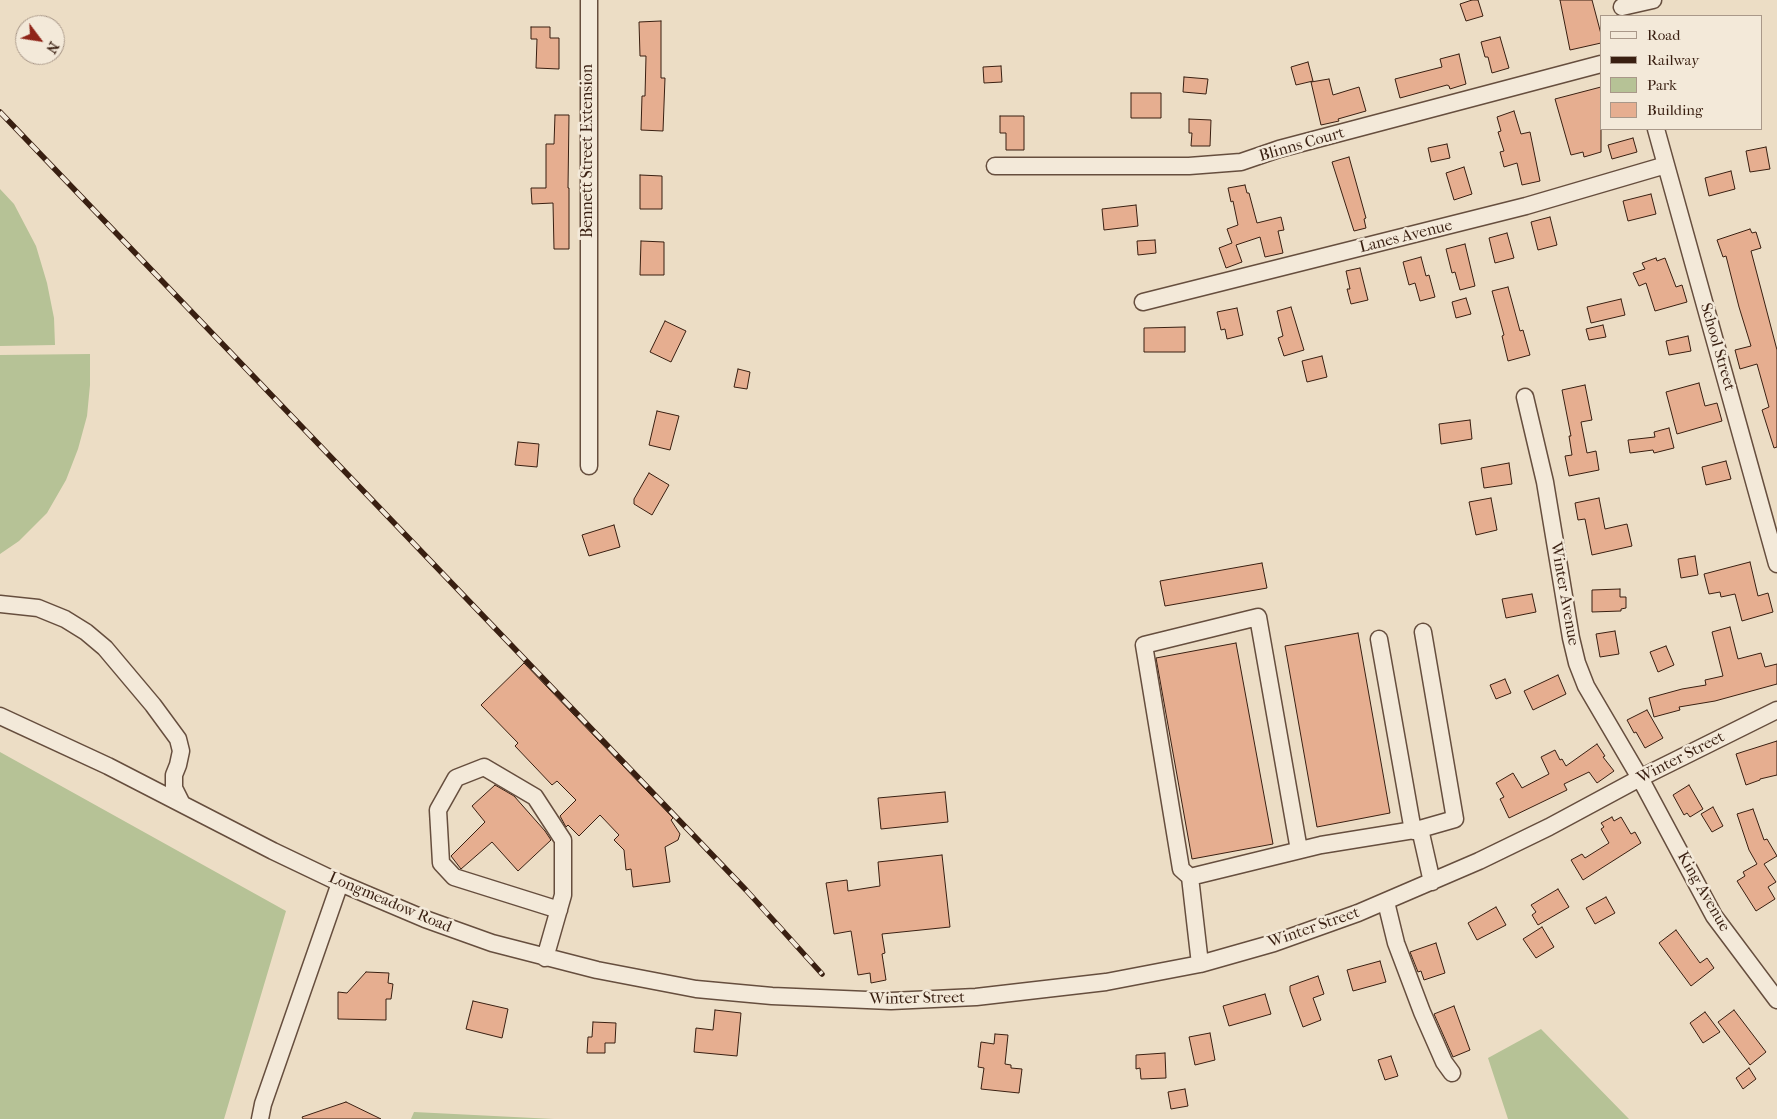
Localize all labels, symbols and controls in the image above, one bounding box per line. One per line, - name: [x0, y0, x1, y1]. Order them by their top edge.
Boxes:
- north arrow: [15, 15, 65, 65]
- legend: [1600, 15, 1762, 130]
- text: Road: [1647, 26, 1680, 44]
- text: N: [42, 39, 62, 56]
- text: Railway: [1647, 51, 1699, 69]
- street label: Bennett Street Extension: [578, 64, 598, 238]
- text: Park: [1647, 76, 1677, 94]
- text: Building: [1647, 101, 1703, 119]
- street label: Blinns Court: [1257, 124, 1347, 166]
- street label: Lanes Avenue: [1357, 216, 1455, 258]
- street label: School Street: [1695, 301, 1739, 393]
- street label: Winter Avenue: [1545, 541, 1583, 647]
- street label: Winter Street: [1634, 728, 1728, 788]
- street label: King Avenue: [1672, 849, 1734, 935]
- street label: Longmeadow Road: [326, 868, 454, 938]
- street label: Winter Street: [1266, 903, 1362, 953]
- street label: Winter Street: [869, 989, 965, 1009]

